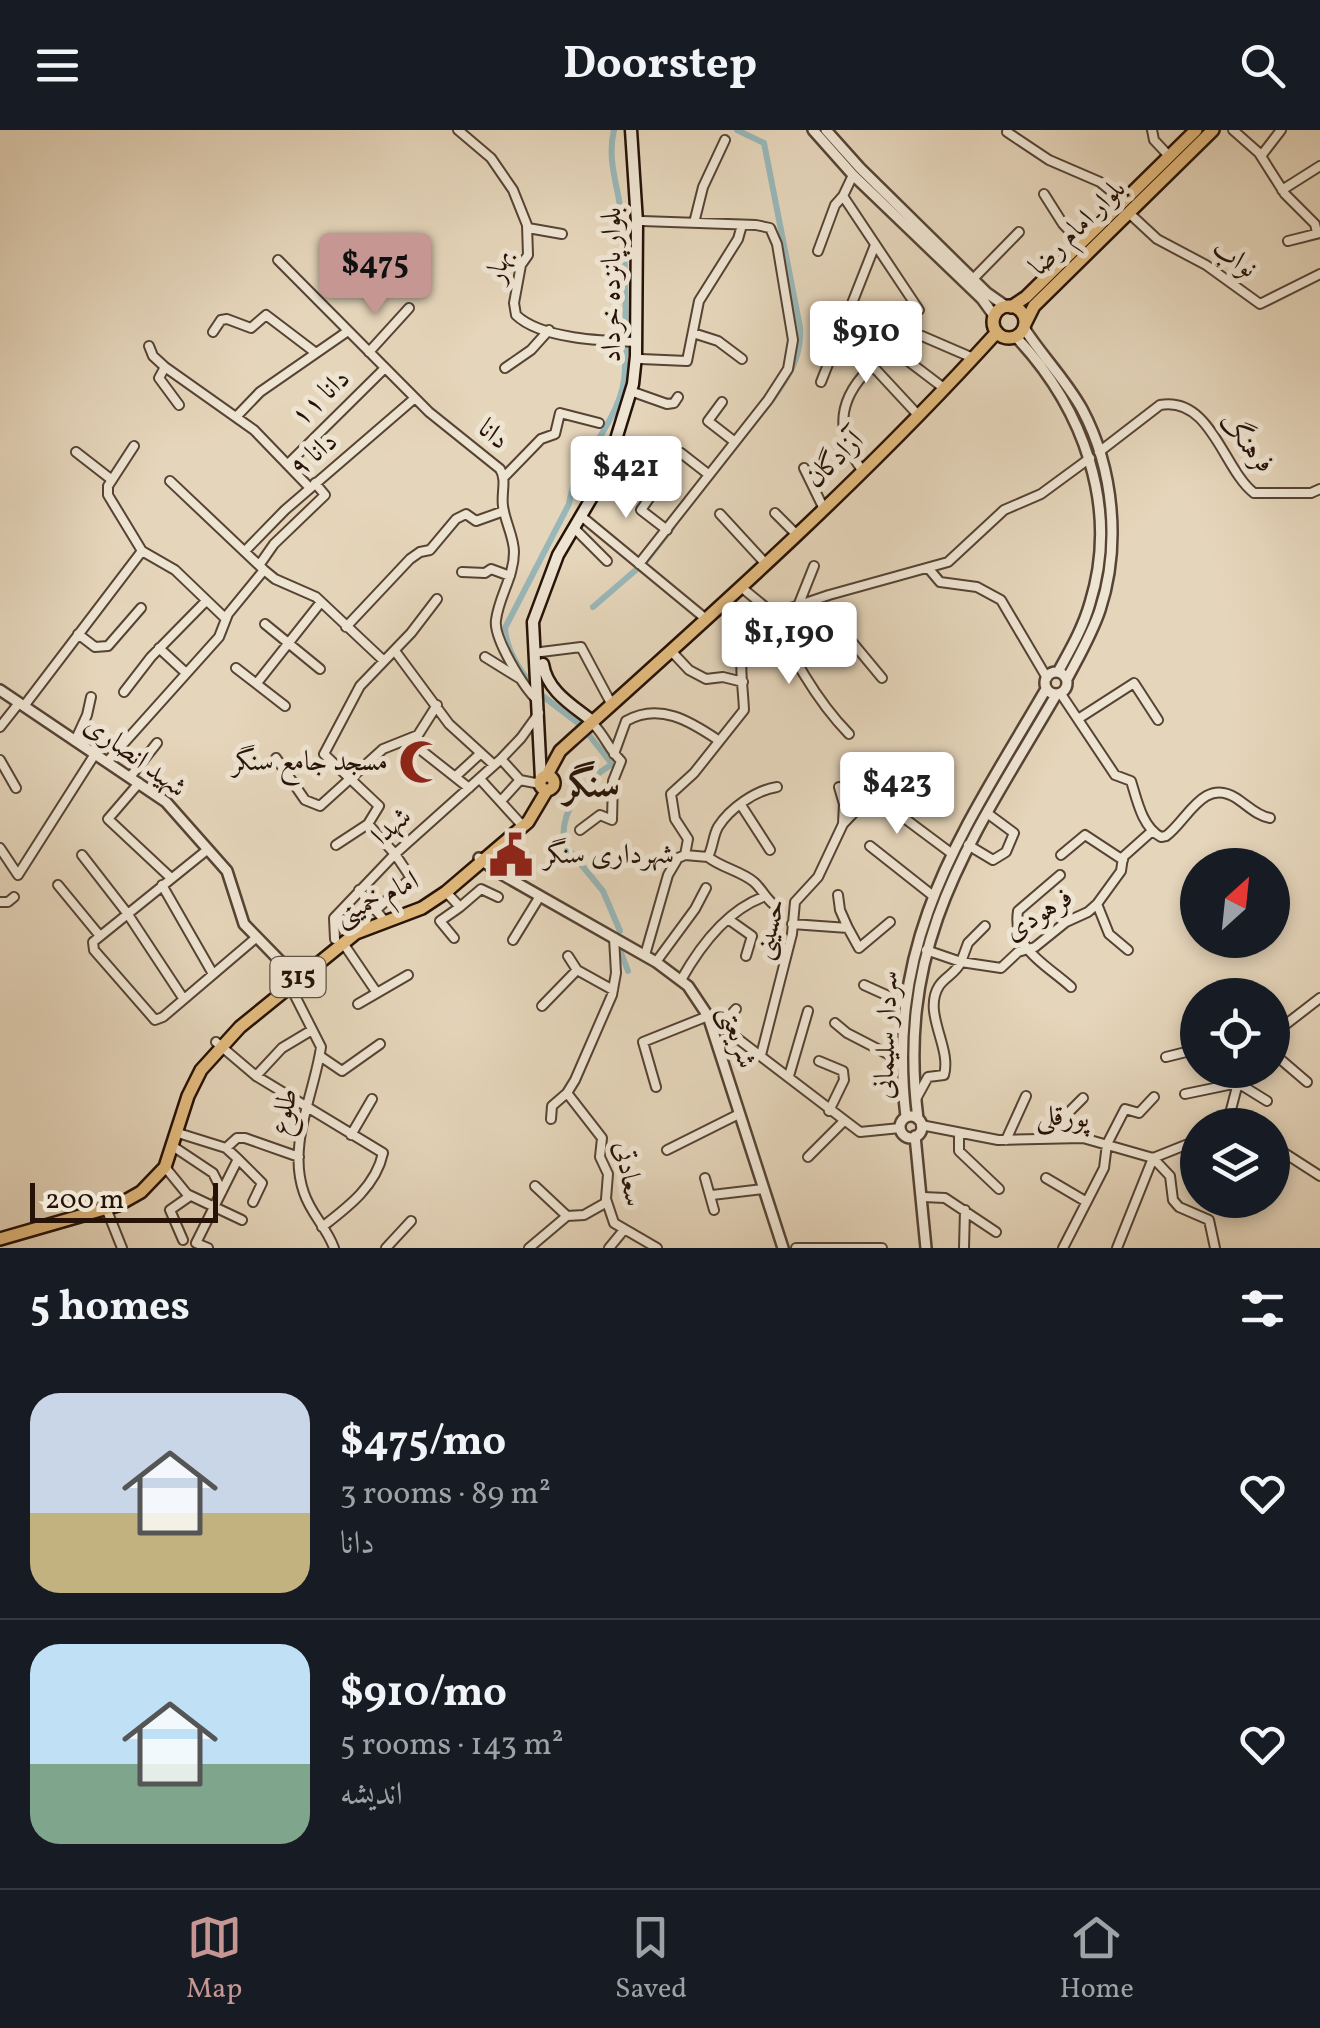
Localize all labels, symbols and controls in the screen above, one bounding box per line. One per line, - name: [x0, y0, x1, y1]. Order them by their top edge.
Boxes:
- text: Doorstep: [563, 34, 757, 97]
- icon: menu: [30, 38, 85, 93]
- icon: search: [1235, 38, 1290, 93]
- street label: بلوار امام رضا: [1021, 171, 1137, 287]
- street label: بلوار پانزده خرداد: [593, 207, 632, 363]
- street label: نواب: [1204, 230, 1264, 288]
- pin: $475: [316, 233, 434, 318]
- text: $475: [341, 243, 409, 287]
- street label: بهار: [476, 247, 522, 290]
- pin: $910: [807, 301, 925, 386]
- text: $910: [832, 311, 900, 355]
- street label: دانا ۱۱: [283, 360, 359, 436]
- street label: فرهنگ: [1209, 404, 1283, 482]
- street label: دانا: [469, 410, 517, 460]
- street label: آزادگان: [797, 420, 875, 498]
- street label: دانا ۹: [281, 423, 347, 487]
- pin: $421: [567, 436, 685, 521]
- text: $421: [593, 446, 659, 490]
- pin: $1,190: [708, 602, 870, 687]
- text: $1,190: [744, 612, 834, 656]
- street label: شهید انصاری: [76, 706, 194, 808]
- mosque icon: مسجد جامع سنگر: [397, 738, 445, 786]
- place label: مسجد جامع سنگر: [230, 743, 388, 786]
- pin: $423: [838, 752, 956, 837]
- district label: سنگر: [560, 760, 620, 813]
- text: $423: [862, 762, 932, 806]
- street label: شهدا: [363, 799, 421, 855]
- public building icon: شهرداری سنگر: [487, 831, 535, 879]
- place label: شهرداری سنگر: [541, 836, 674, 875]
- north arrow: [1180, 848, 1290, 958]
- map controls: [1180, 848, 1290, 1218]
- street label: امام خمینی: [328, 862, 427, 939]
- street label: فرهودی: [997, 879, 1081, 951]
- street label: حسینی: [743, 894, 797, 964]
- road number: 315: [270, 957, 326, 997]
- street label: سردار سلیمانی: [865, 970, 909, 1100]
- button: locate: [1180, 978, 1290, 1088]
- street label: شریعتی: [708, 1000, 766, 1074]
- street label: طلوع: [261, 1085, 311, 1139]
- street label: پورقلی: [1036, 1097, 1092, 1139]
- button: layers: [1180, 1108, 1290, 1218]
- street label: سعادتی: [603, 1138, 653, 1210]
- scale bar: [30, 1178, 218, 1222]
- text: 200 m: [45, 1181, 124, 1220]
- text: 5 homes: [30, 1279, 190, 1338]
- icon: filters: [1235, 1281, 1290, 1336]
- text: $475/mo: [340, 1414, 506, 1473]
- icon: home: [110, 1433, 230, 1553]
- icon: heart: [1235, 1466, 1290, 1521]
- text: 3 rooms · 89 m²: [340, 1473, 551, 1517]
- text: دانا: [340, 1523, 375, 1567]
- text: $910/mo: [340, 1665, 507, 1724]
- icon: home: [110, 1684, 230, 1804]
- icon: heart: [1235, 1717, 1290, 1772]
- text: 5 rooms · 143 m²: [340, 1724, 564, 1768]
- text: اندیشه: [340, 1774, 403, 1818]
- tab: Map: [186, 1910, 242, 2009]
- tab: Saved: [615, 1910, 687, 2009]
- tab: Home: [1060, 1910, 1134, 2009]

